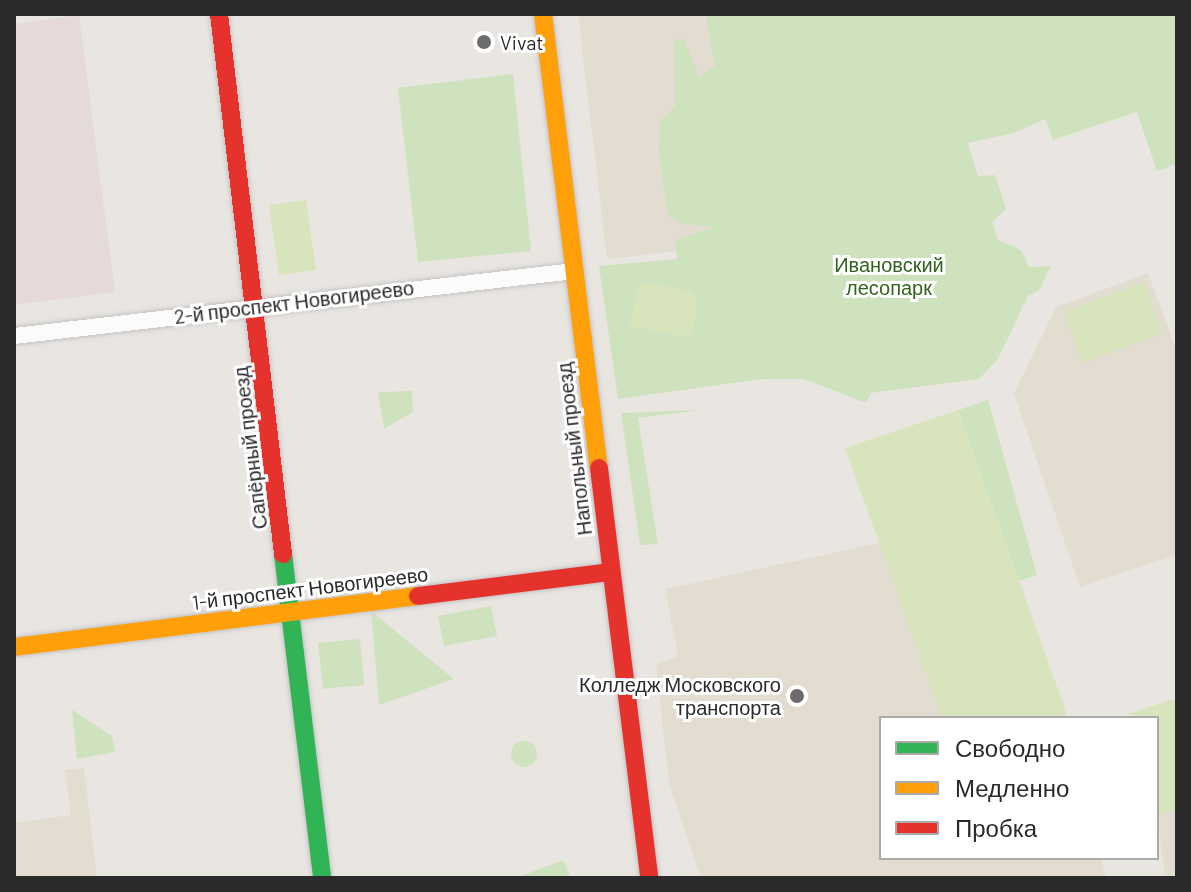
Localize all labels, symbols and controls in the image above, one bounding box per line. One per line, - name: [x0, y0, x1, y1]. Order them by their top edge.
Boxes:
- place label: Vivat: [500, 30, 544, 54]
- marker: Vivat: [475, 33, 493, 51]
- park label: Ивановский лесопарк: [834, 252, 944, 299]
- street label: 2-й проспект Новогиреево: [173, 275, 415, 329]
- street label: Напольный проезд: [551, 361, 597, 537]
- street label: Сапёрный проезд: [228, 365, 272, 531]
- street label: 1-й проспект Новогиреево: [191, 562, 429, 614]
- place label: Колледж Московского транспорта: [579, 672, 781, 719]
- marker: Колледж Московского транспорта: [788, 687, 806, 705]
- legend: [879, 716, 1159, 860]
- text: Свободно: [955, 733, 1065, 762]
- text: Медленно: [955, 773, 1069, 802]
- text: Пробка: [955, 813, 1037, 842]

